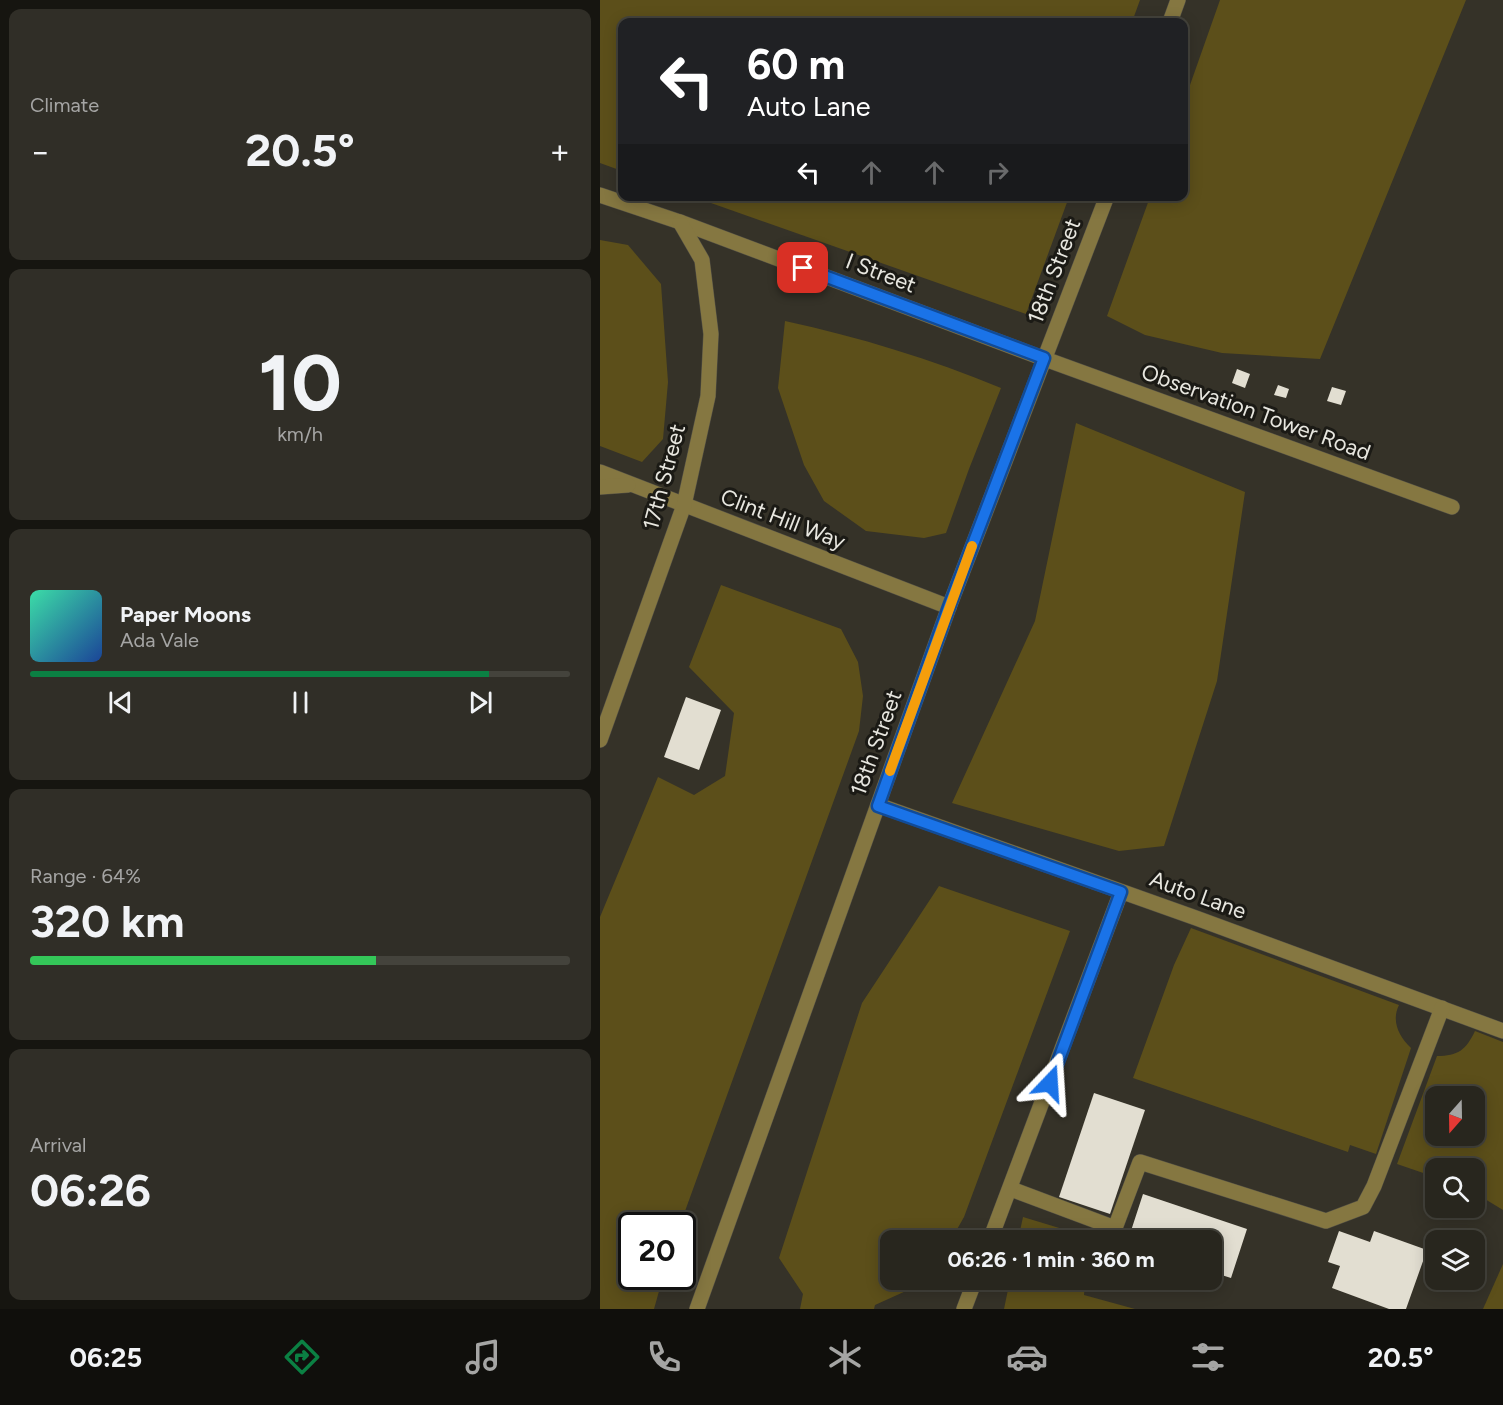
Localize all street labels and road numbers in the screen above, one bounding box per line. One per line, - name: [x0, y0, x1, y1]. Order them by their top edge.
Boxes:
- street label: 18th Street: [1022, 215, 1086, 327]
- street label: I Street: [842, 247, 920, 299]
- street label: Observation Tower Road: [1138, 358, 1374, 466]
- street label: 17th Street: [637, 421, 691, 533]
- street label: Clint Hill Way: [717, 483, 850, 555]
- street label: 18th Street: [844, 687, 908, 799]
- street label: Auto Lane: [1146, 865, 1250, 925]

